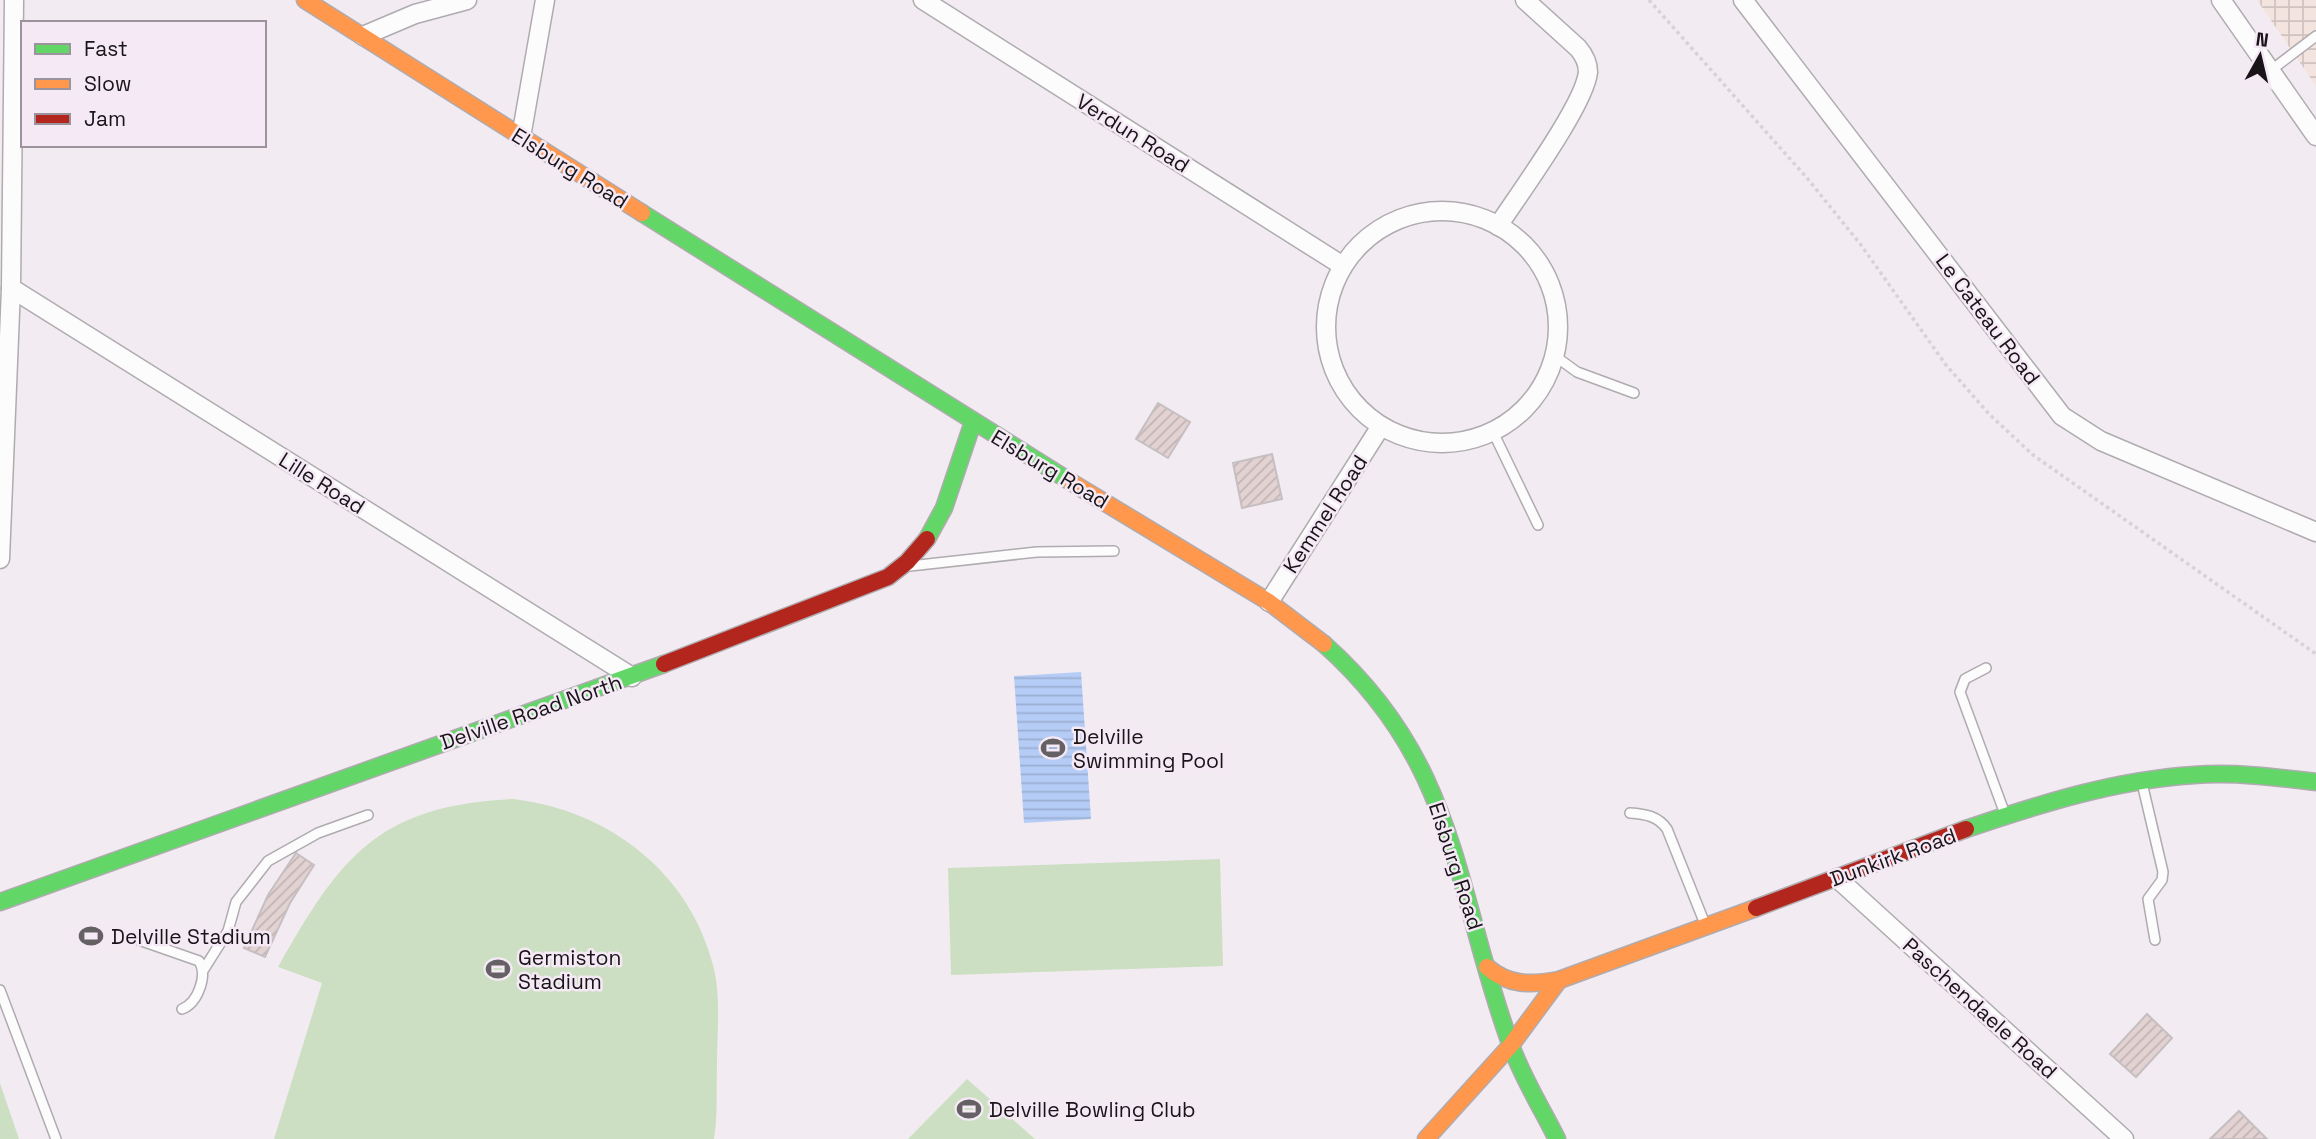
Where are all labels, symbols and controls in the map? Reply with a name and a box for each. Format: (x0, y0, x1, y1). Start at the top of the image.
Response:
legend (21, 21, 266, 147)
north arrow (2225, 21, 2295, 91)
text: N (2254, 26, 2270, 53)
text: Fast (84, 35, 128, 62)
text: Slow (84, 70, 132, 97)
street label: Verdun Road (1071, 88, 1195, 178)
text: Jam (84, 105, 126, 132)
street label: Elsburg Road (507, 121, 633, 215)
street label: Le Cateau Road (1930, 248, 2046, 390)
street label: Elsburg Road (986, 423, 1114, 515)
street label: Lille Road (274, 446, 370, 520)
street label: Kemmel Road (1277, 450, 1373, 578)
street label: Delville Road North (437, 668, 625, 756)
place label: Delville Swimming Pool (1073, 723, 1224, 774)
sports icon: Delville Swimming Pool (1039, 734, 1067, 762)
street label: Elsburg Road (1423, 799, 1489, 933)
street label: Dunkirk Road (1826, 822, 1960, 892)
sports icon: Delville Stadium (77, 922, 105, 950)
place label: Delville Stadium (111, 923, 271, 950)
street label: Paschendaele Road (1897, 932, 2063, 1084)
place label: Germiston Stadium (518, 944, 621, 995)
sports icon: Germiston Stadium (484, 955, 512, 983)
sports icon: Delville Bowling Club (955, 1095, 983, 1123)
place label: Delville Bowling Club (989, 1096, 1196, 1123)

